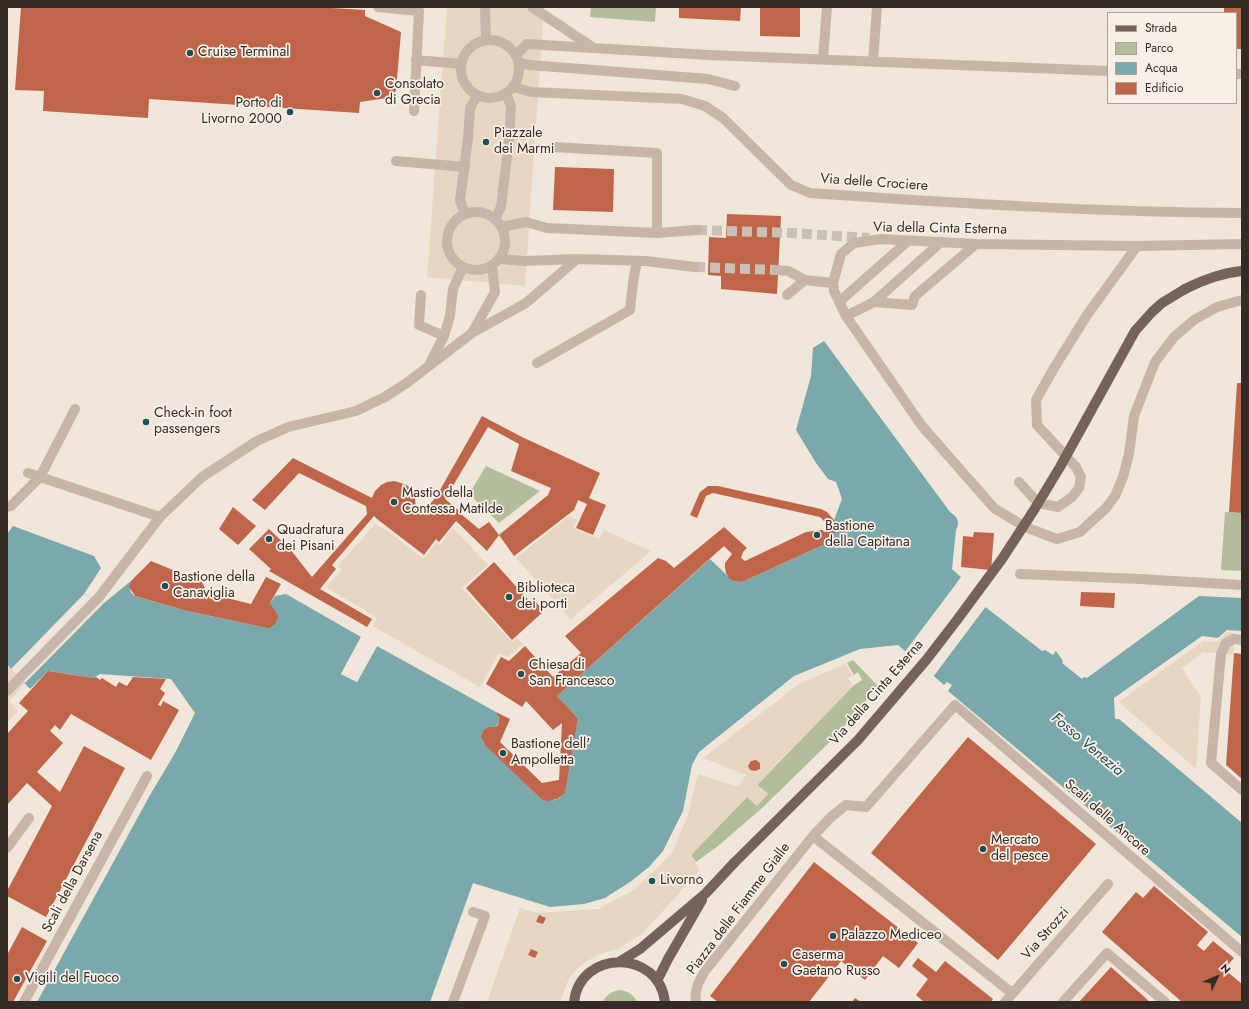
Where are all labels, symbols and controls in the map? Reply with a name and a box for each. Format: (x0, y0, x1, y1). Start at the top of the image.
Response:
legend (1107, 12, 1237, 104)
text: Strada (1145, 19, 1177, 37)
text: Parco (1145, 39, 1173, 57)
place label: Cruise Terminal (198, 45, 289, 61)
marker: Cruise Terminal (185, 48, 195, 58)
text: Acqua (1145, 59, 1178, 77)
place label: Consolato di Grecia (385, 77, 444, 110)
text: Edificio (1145, 79, 1184, 97)
marker: Consolato di Grecia (372, 88, 382, 98)
place label: Porto di Livorno 2000 (201, 96, 282, 128)
marker: Porto di Livorno 2000 (285, 107, 295, 117)
place label: Piazzale dei Marmi (494, 126, 554, 158)
marker: Piazzale dei Marmi (481, 137, 491, 147)
street label: Via delle Crociere (820, 171, 928, 195)
street label: Via della Cinta Esterna (873, 219, 1007, 239)
place label: Check-in foot passengers (154, 406, 232, 438)
marker: Check-in foot passengers (141, 417, 151, 427)
place label: Mastio della Contessa Matilde (402, 486, 503, 518)
marker: Mastio della Contessa Matilde (389, 497, 399, 507)
place label: Bastione della Capitana (825, 519, 910, 552)
place label: Quadratura dei Pisani (277, 523, 344, 556)
marker: Bastione della Capitana (812, 530, 822, 540)
marker: Quadratura dei Pisani (264, 534, 274, 544)
place label: Bastione della Canaviglia (173, 570, 255, 602)
marker: Bastione della Canaviglia (160, 581, 170, 591)
place label: Biblioteca dei porti (517, 581, 575, 614)
marker: Biblioteca dei porti (504, 592, 514, 602)
street label: Via della Cinta Esterna (827, 637, 927, 749)
place label: Chiesa di San Francesco (529, 658, 614, 690)
marker: Chiesa di San Francesco (516, 669, 526, 679)
water label: Fosso Venezia (1047, 710, 1127, 780)
place label: Bastione dell' Ampolletta (511, 737, 590, 770)
marker: Bastione dell' Ampolletta (498, 748, 508, 758)
street label: Scali delle Ancore (1061, 776, 1153, 860)
street label: Scali della Darsena (39, 828, 107, 936)
place label: Mercato del pesce (991, 833, 1048, 866)
street label: Piazza delle Fiamme Gialle (684, 840, 794, 978)
marker: Mercato del pesce (978, 844, 988, 854)
place label: Livorno (660, 873, 703, 889)
marker: Livorno (647, 876, 657, 886)
street label: Via Strozzi (1019, 904, 1073, 964)
place label: Palazzo Mediceo (841, 928, 942, 944)
marker: Palazzo Mediceo (828, 931, 838, 941)
place label: Caserma Gaetano Russo (792, 948, 880, 980)
north arrow (1197, 957, 1237, 997)
marker: Caserma Gaetano Russo (779, 959, 789, 969)
text: N (1217, 960, 1234, 977)
place label: Vigili del Fuoco (25, 971, 119, 987)
marker: Vigili del Fuoco (12, 974, 22, 984)

